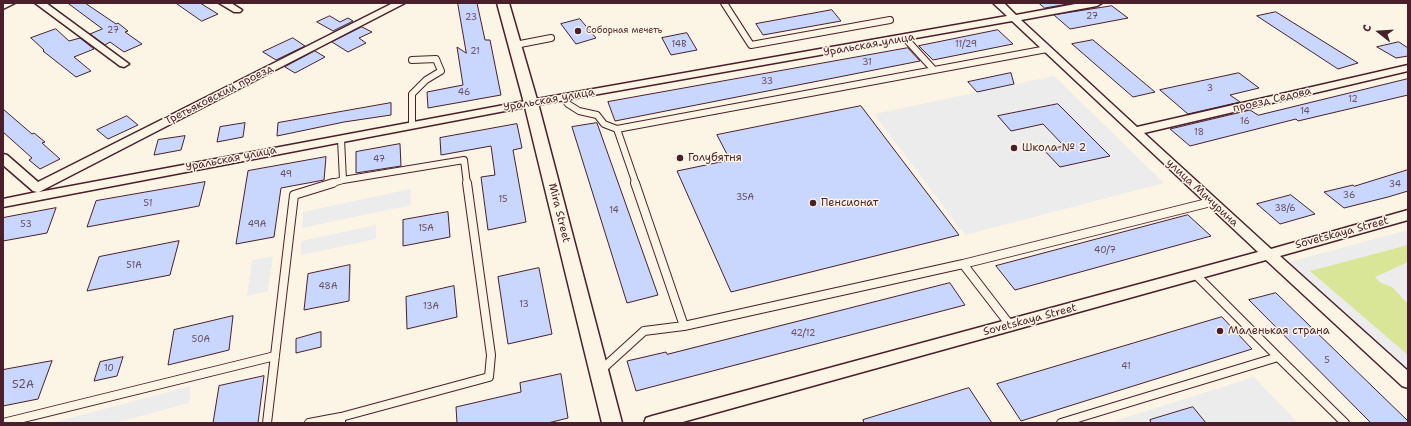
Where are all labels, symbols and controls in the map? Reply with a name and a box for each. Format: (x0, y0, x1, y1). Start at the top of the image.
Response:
house number: 27 (1086, 12, 1098, 22)
north arrow (1359, 12, 1399, 52)
house number: 23 (465, 13, 477, 23)
text: С (1359, 23, 1375, 34)
house number: 27 (107, 26, 119, 36)
marker: Соборная мечеть (573, 26, 583, 36)
place label: Соборная мечеть (586, 26, 662, 36)
street label: Уральская улица (822, 30, 916, 60)
house number: 14В (672, 40, 686, 50)
house number: 11/29 (955, 40, 977, 50)
house number: 21 (470, 47, 480, 57)
house number: 31 (862, 58, 872, 68)
street label: Третьяковский проезд (163, 62, 275, 128)
house number: 33 (761, 77, 773, 87)
house number: 3 (1207, 84, 1213, 94)
street label: Уральская улица (502, 85, 596, 115)
street label: проезд Седова (1232, 85, 1312, 115)
house number: 46 (458, 88, 470, 98)
house number: 12 (1348, 95, 1358, 105)
house number: 14 (1300, 107, 1310, 117)
house number: 16 (1240, 117, 1250, 127)
house number: 18 (1194, 128, 1204, 138)
place label: Школа № 2 (1022, 141, 1086, 155)
marker: Школа № 2 (1009, 143, 1019, 153)
street label: Уральская улица (184, 144, 278, 174)
place label: Голубятня (688, 151, 742, 165)
marker: Голубятня (675, 153, 685, 163)
house number: 47 (373, 155, 385, 165)
street label: улица Мичурина (1163, 156, 1241, 230)
house number: 49 (280, 170, 292, 180)
house number: 34 (1389, 180, 1401, 190)
street label: Mira Street (545, 182, 573, 244)
house number: 36 (1343, 191, 1355, 201)
house number: 35А (736, 193, 754, 203)
house number: 15 (498, 195, 508, 205)
place label: Пенсионат (821, 196, 878, 210)
marker: Пенсионат (808, 198, 818, 208)
house number: 51 (144, 199, 152, 209)
house number: 38/6 (1274, 204, 1296, 214)
house number: 14 (609, 206, 619, 216)
street label: Sovetskaya Street (1294, 214, 1390, 252)
house number: 53 (20, 220, 32, 230)
house number: 49А (248, 220, 266, 230)
house number: 15А (418, 224, 434, 234)
house number: 40/7 (1094, 246, 1116, 256)
house number: 51А (126, 261, 142, 271)
house number: 48А (319, 282, 337, 292)
house number: 13 (519, 300, 529, 310)
street label: Sovetskaya Street (982, 301, 1078, 339)
house number: 13А (423, 302, 439, 312)
place label: Маленькая страна (1228, 324, 1330, 338)
marker: Маленькая страна (1215, 326, 1225, 336)
house number: 42/12 (791, 329, 815, 339)
house number: 50А (192, 335, 210, 345)
house number: 5 (1324, 356, 1330, 366)
house number: 41 (1121, 362, 1131, 372)
house number: 10 (104, 364, 114, 374)
house number: 52А (12, 378, 34, 392)

